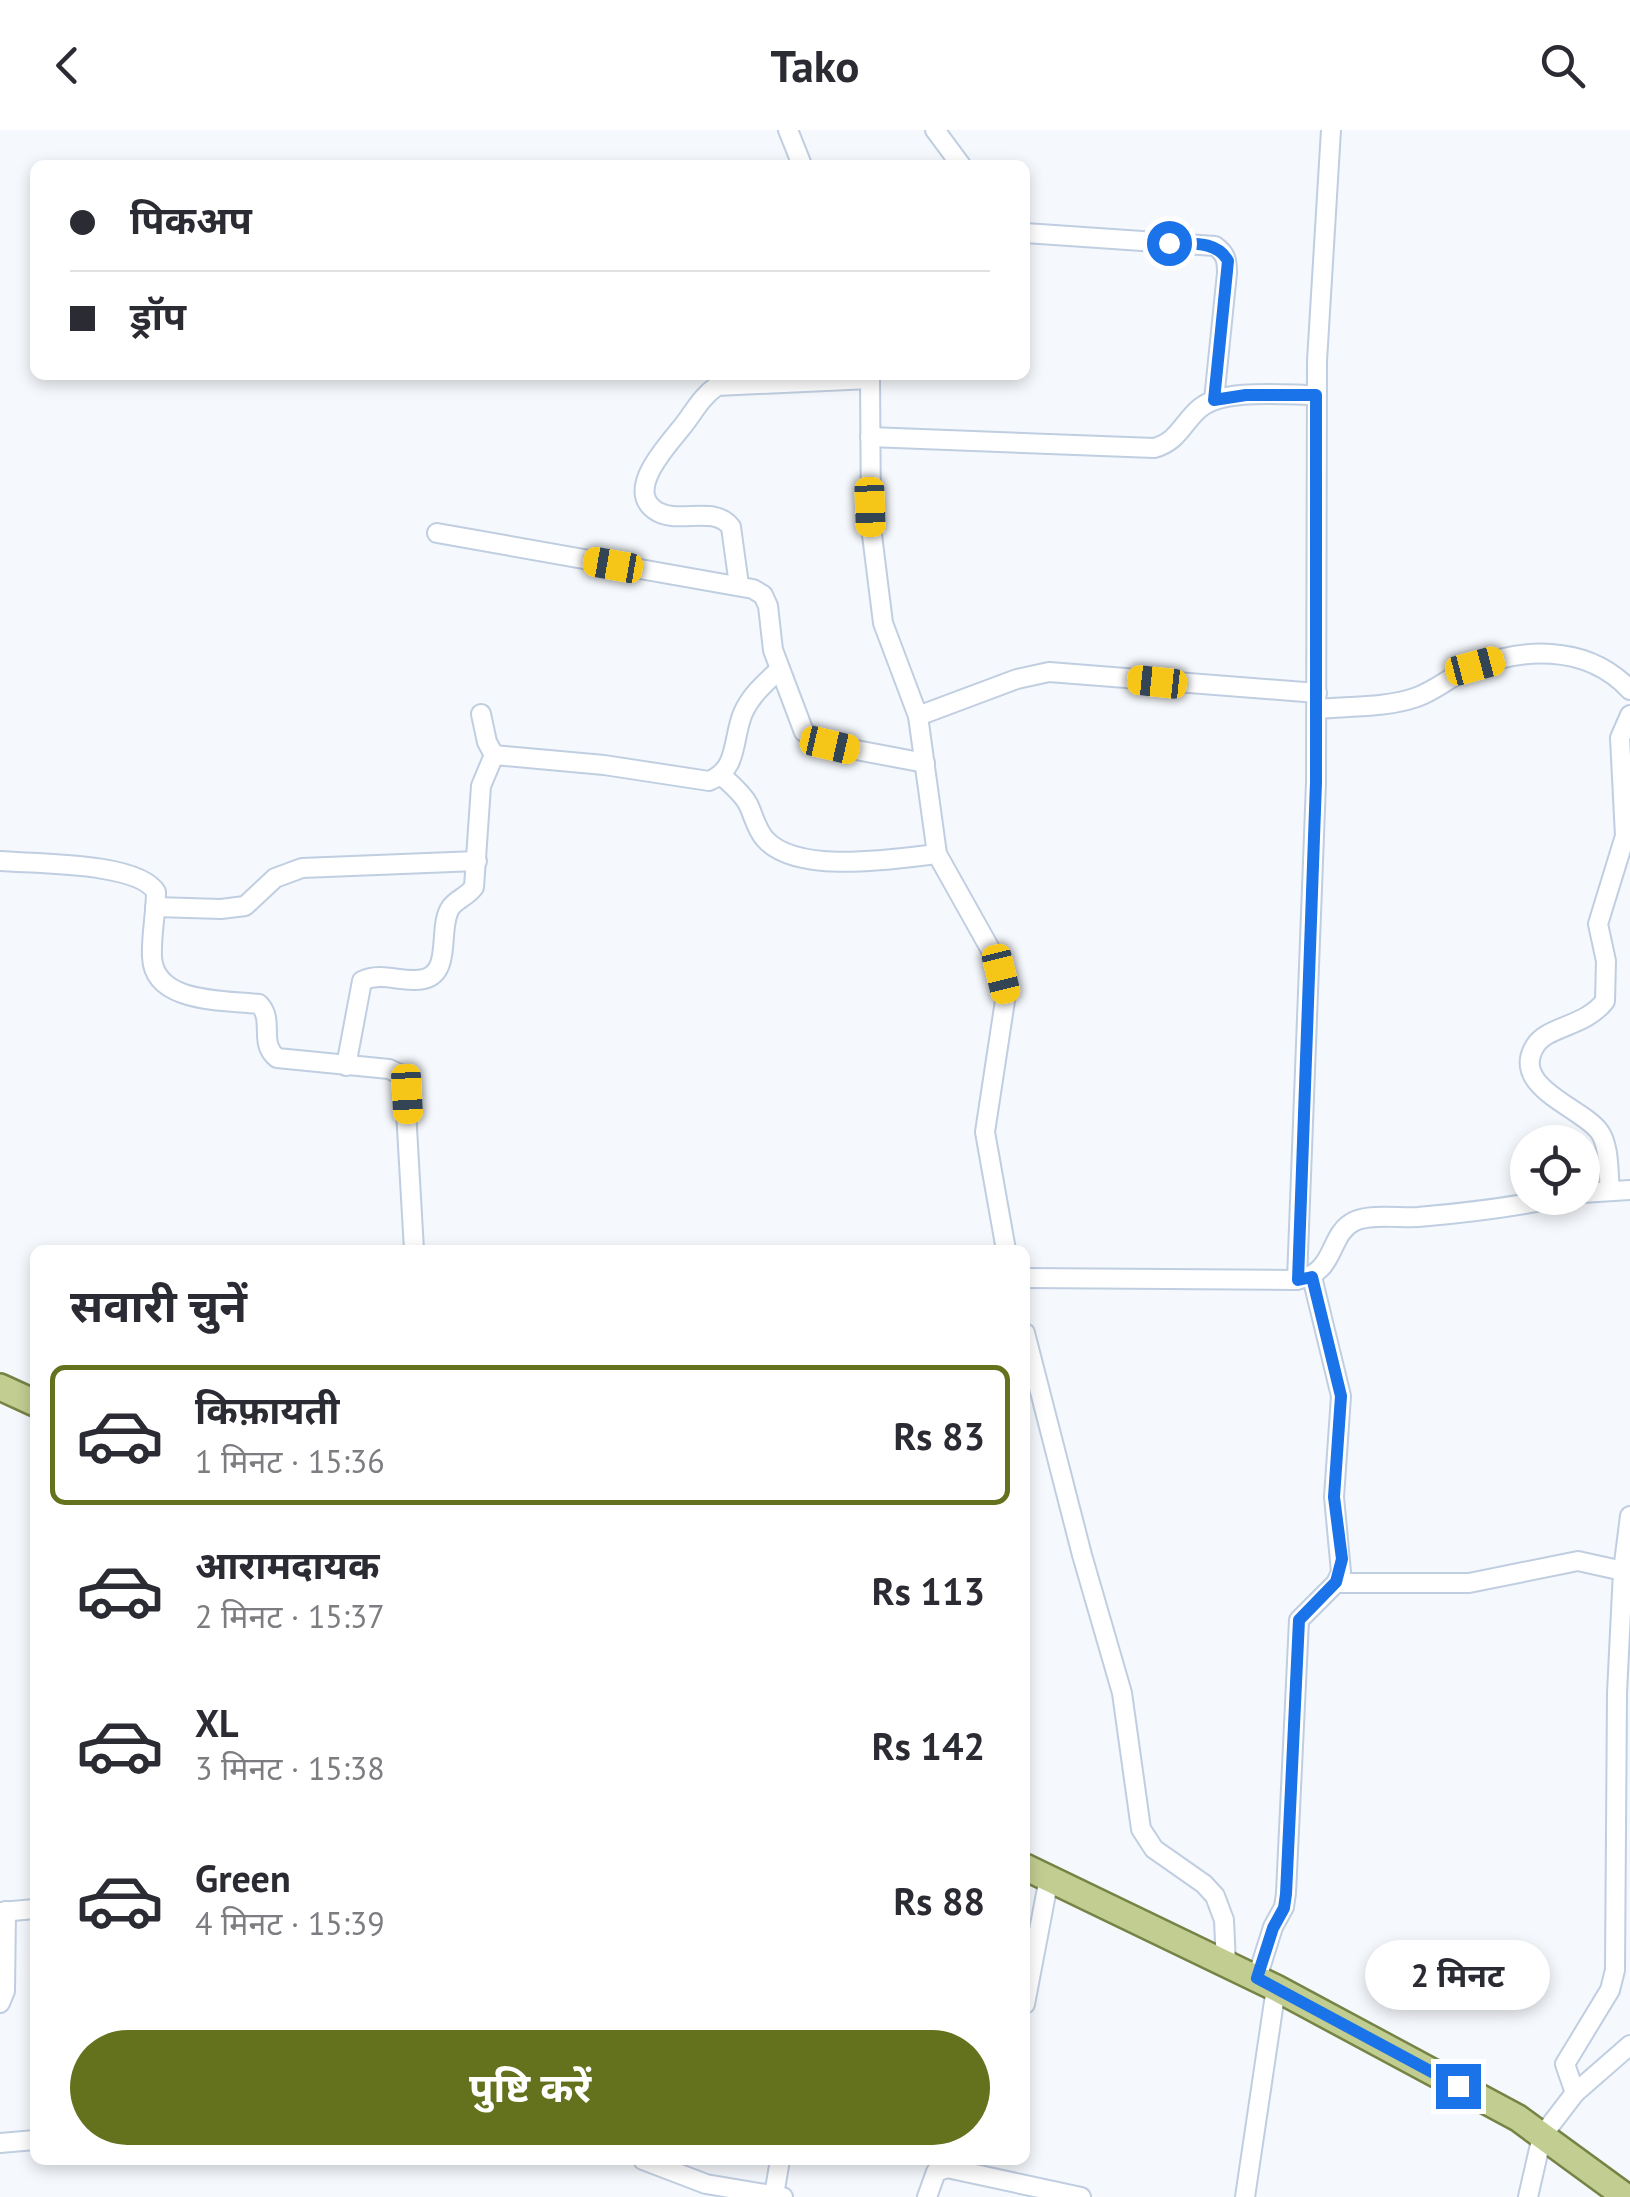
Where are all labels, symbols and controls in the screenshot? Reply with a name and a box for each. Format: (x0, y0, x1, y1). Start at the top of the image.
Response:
text: Tako (771, 36, 859, 94)
icon: back (40, 38, 95, 93)
icon: search (1535, 38, 1590, 93)
text: पिकअप (130, 195, 252, 244)
route start (1147, 221, 1192, 266)
text: ड्रॉप (130, 291, 186, 340)
car (854, 476, 886, 538)
car (581, 545, 645, 585)
car (1442, 644, 1508, 688)
car (1126, 664, 1188, 700)
car (797, 724, 863, 766)
car (979, 941, 1023, 1007)
car (390, 1063, 424, 1125)
map controls (1510, 1125, 1600, 1215)
button: locate (1510, 1125, 1600, 1215)
text: सवारी चुनें (70, 1276, 247, 1334)
text: किफ़ायती (195, 1385, 339, 1434)
icon: car (75, 1390, 165, 1480)
text: Rs 83 (893, 1411, 985, 1460)
text: 1 मिनट · 15:36 (195, 1440, 385, 1482)
text: आरामदायक (195, 1540, 379, 1589)
icon: car (75, 1545, 165, 1635)
text: Rs 113 (872, 1566, 985, 1615)
text: 2 मिनट · 15:37 (195, 1595, 385, 1637)
text: XL (195, 1698, 239, 1747)
icon: car (75, 1700, 165, 1790)
text: Rs 142 (872, 1721, 985, 1770)
text: 3 मिनट · 15:38 (195, 1747, 385, 1789)
text: Green (195, 1853, 291, 1902)
icon: car (75, 1855, 165, 1945)
text: Rs 88 (893, 1876, 985, 1925)
text: 4 मिनट · 15:39 (195, 1902, 385, 1944)
callout: 2 मिनट (1366, 1941, 1550, 2011)
text: 2 मिनट (1411, 1954, 1504, 1996)
button: पुष्टि करें (70, 2030, 990, 2145)
route end (1436, 2064, 1481, 2109)

